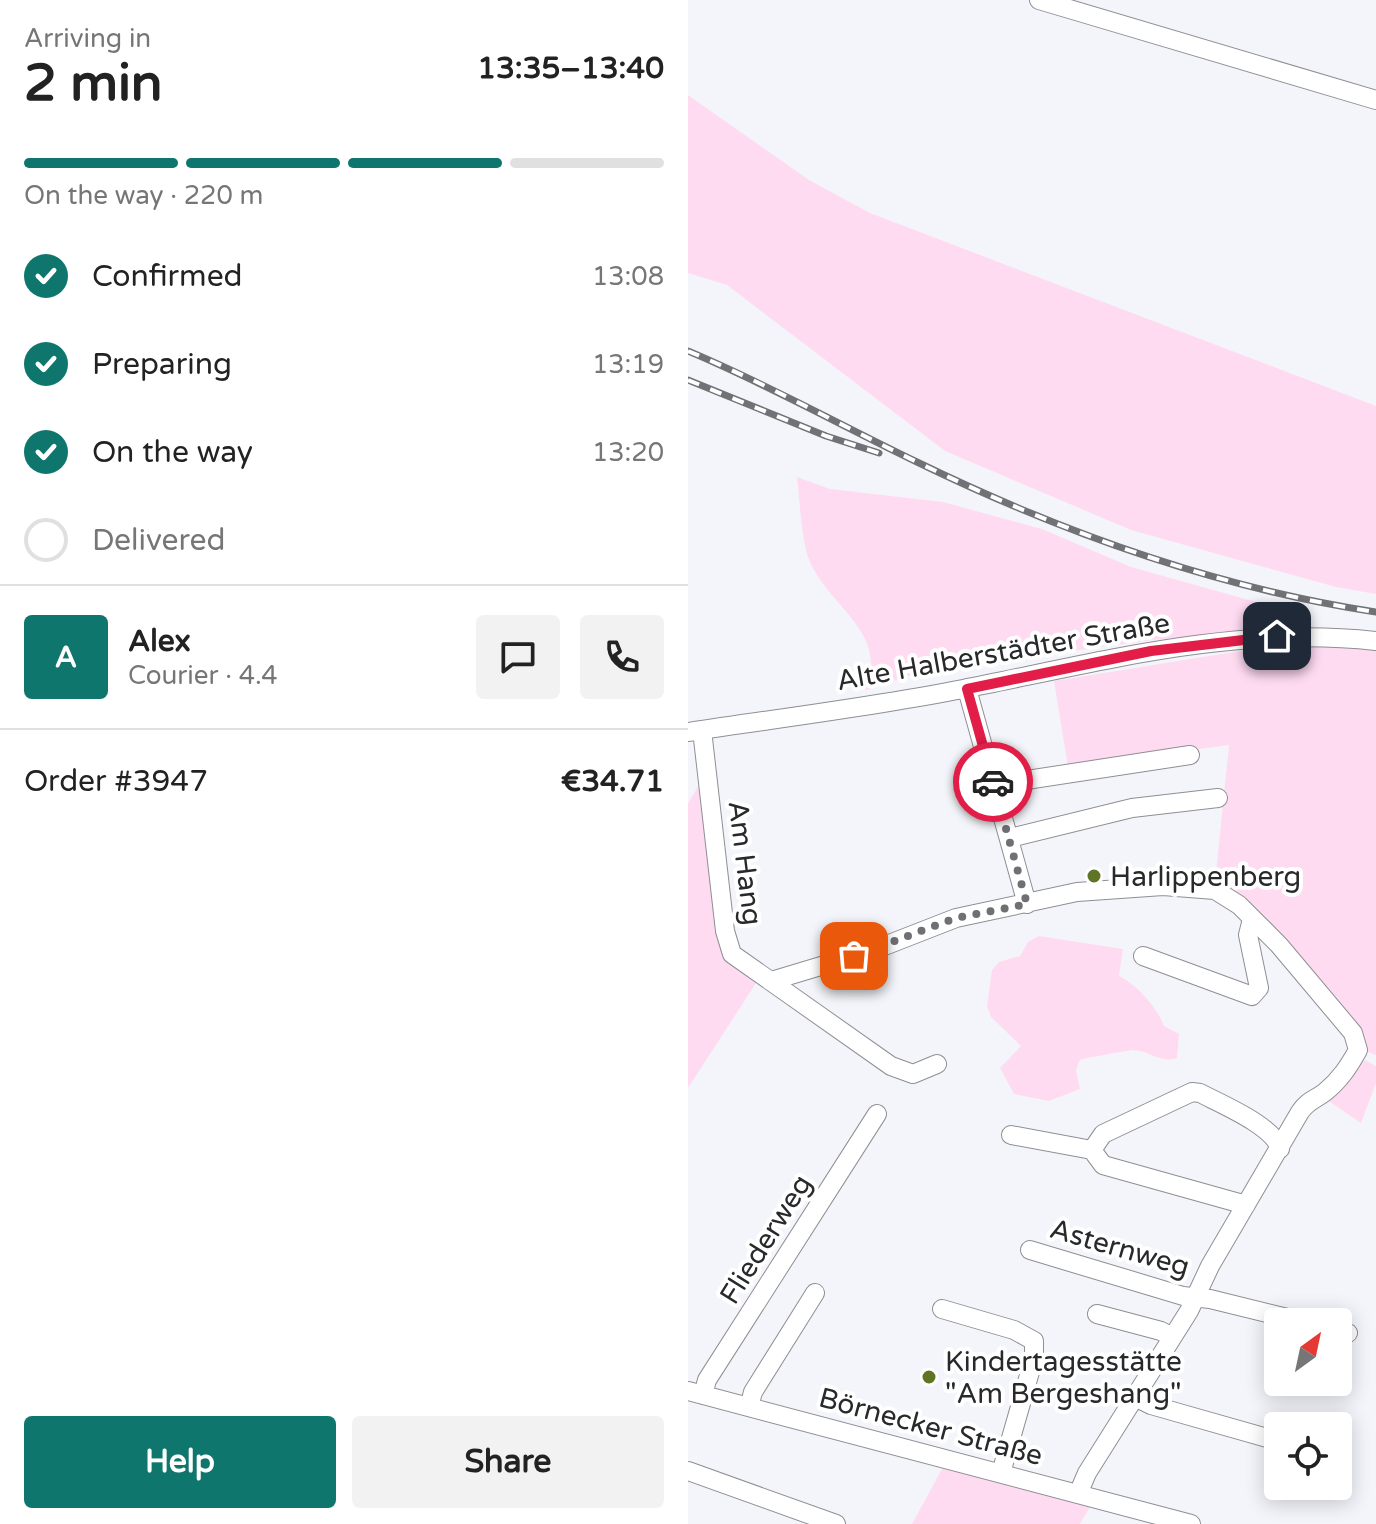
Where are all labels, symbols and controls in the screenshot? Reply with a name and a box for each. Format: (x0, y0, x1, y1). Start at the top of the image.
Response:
text: Arriving in (24, 23, 151, 54)
text: 13:35–13:40 (477, 50, 664, 87)
text: 2 min (24, 52, 163, 115)
text: On the way · 220 m (24, 180, 263, 211)
icon: check (24, 254, 68, 298)
text: Confirmed (92, 258, 243, 295)
text: 13:08 (592, 261, 664, 292)
icon: check (24, 342, 68, 386)
text: Preparing (92, 346, 232, 383)
text: 13:19 (592, 349, 664, 380)
icon: check (24, 430, 68, 474)
text: On the way (92, 434, 253, 471)
text: 13:20 (592, 437, 664, 468)
text: Delivered (92, 522, 226, 559)
pin (1243, 602, 1311, 670)
street label: Alte Halberstädter Straße (834, 606, 1172, 698)
icon: home (1255, 614, 1299, 658)
button: chat (476, 615, 560, 699)
button: phone (580, 615, 664, 699)
text: Alex (128, 623, 191, 660)
text: A (55, 639, 77, 676)
text: Courier · 4.4 (128, 660, 278, 691)
courier (953, 742, 1033, 822)
icon: car (971, 760, 1015, 804)
text: Order #3947 (24, 763, 208, 800)
text: €34.71 (561, 763, 664, 800)
street label: Am Hang (720, 799, 770, 927)
place label: Harlippenberg (1110, 860, 1301, 894)
marker: Harlippenberg (1085, 867, 1103, 885)
pin (820, 922, 888, 990)
icon: bag (832, 934, 876, 978)
street label: Fliederweg (713, 1168, 819, 1311)
street label: Asternweg (1046, 1212, 1193, 1284)
north arrow (1264, 1308, 1352, 1396)
map controls (1264, 1308, 1352, 1500)
place label: Kindertagesstätte "Am Bergeshang" (945, 1345, 1182, 1411)
marker: Kindertagesstätte "Am Bergeshang" (920, 1368, 938, 1386)
street label: Börnecker Straße (815, 1381, 1046, 1473)
button: locate (1264, 1412, 1352, 1500)
button: Help (24, 1416, 336, 1508)
button: Share (352, 1416, 664, 1508)

